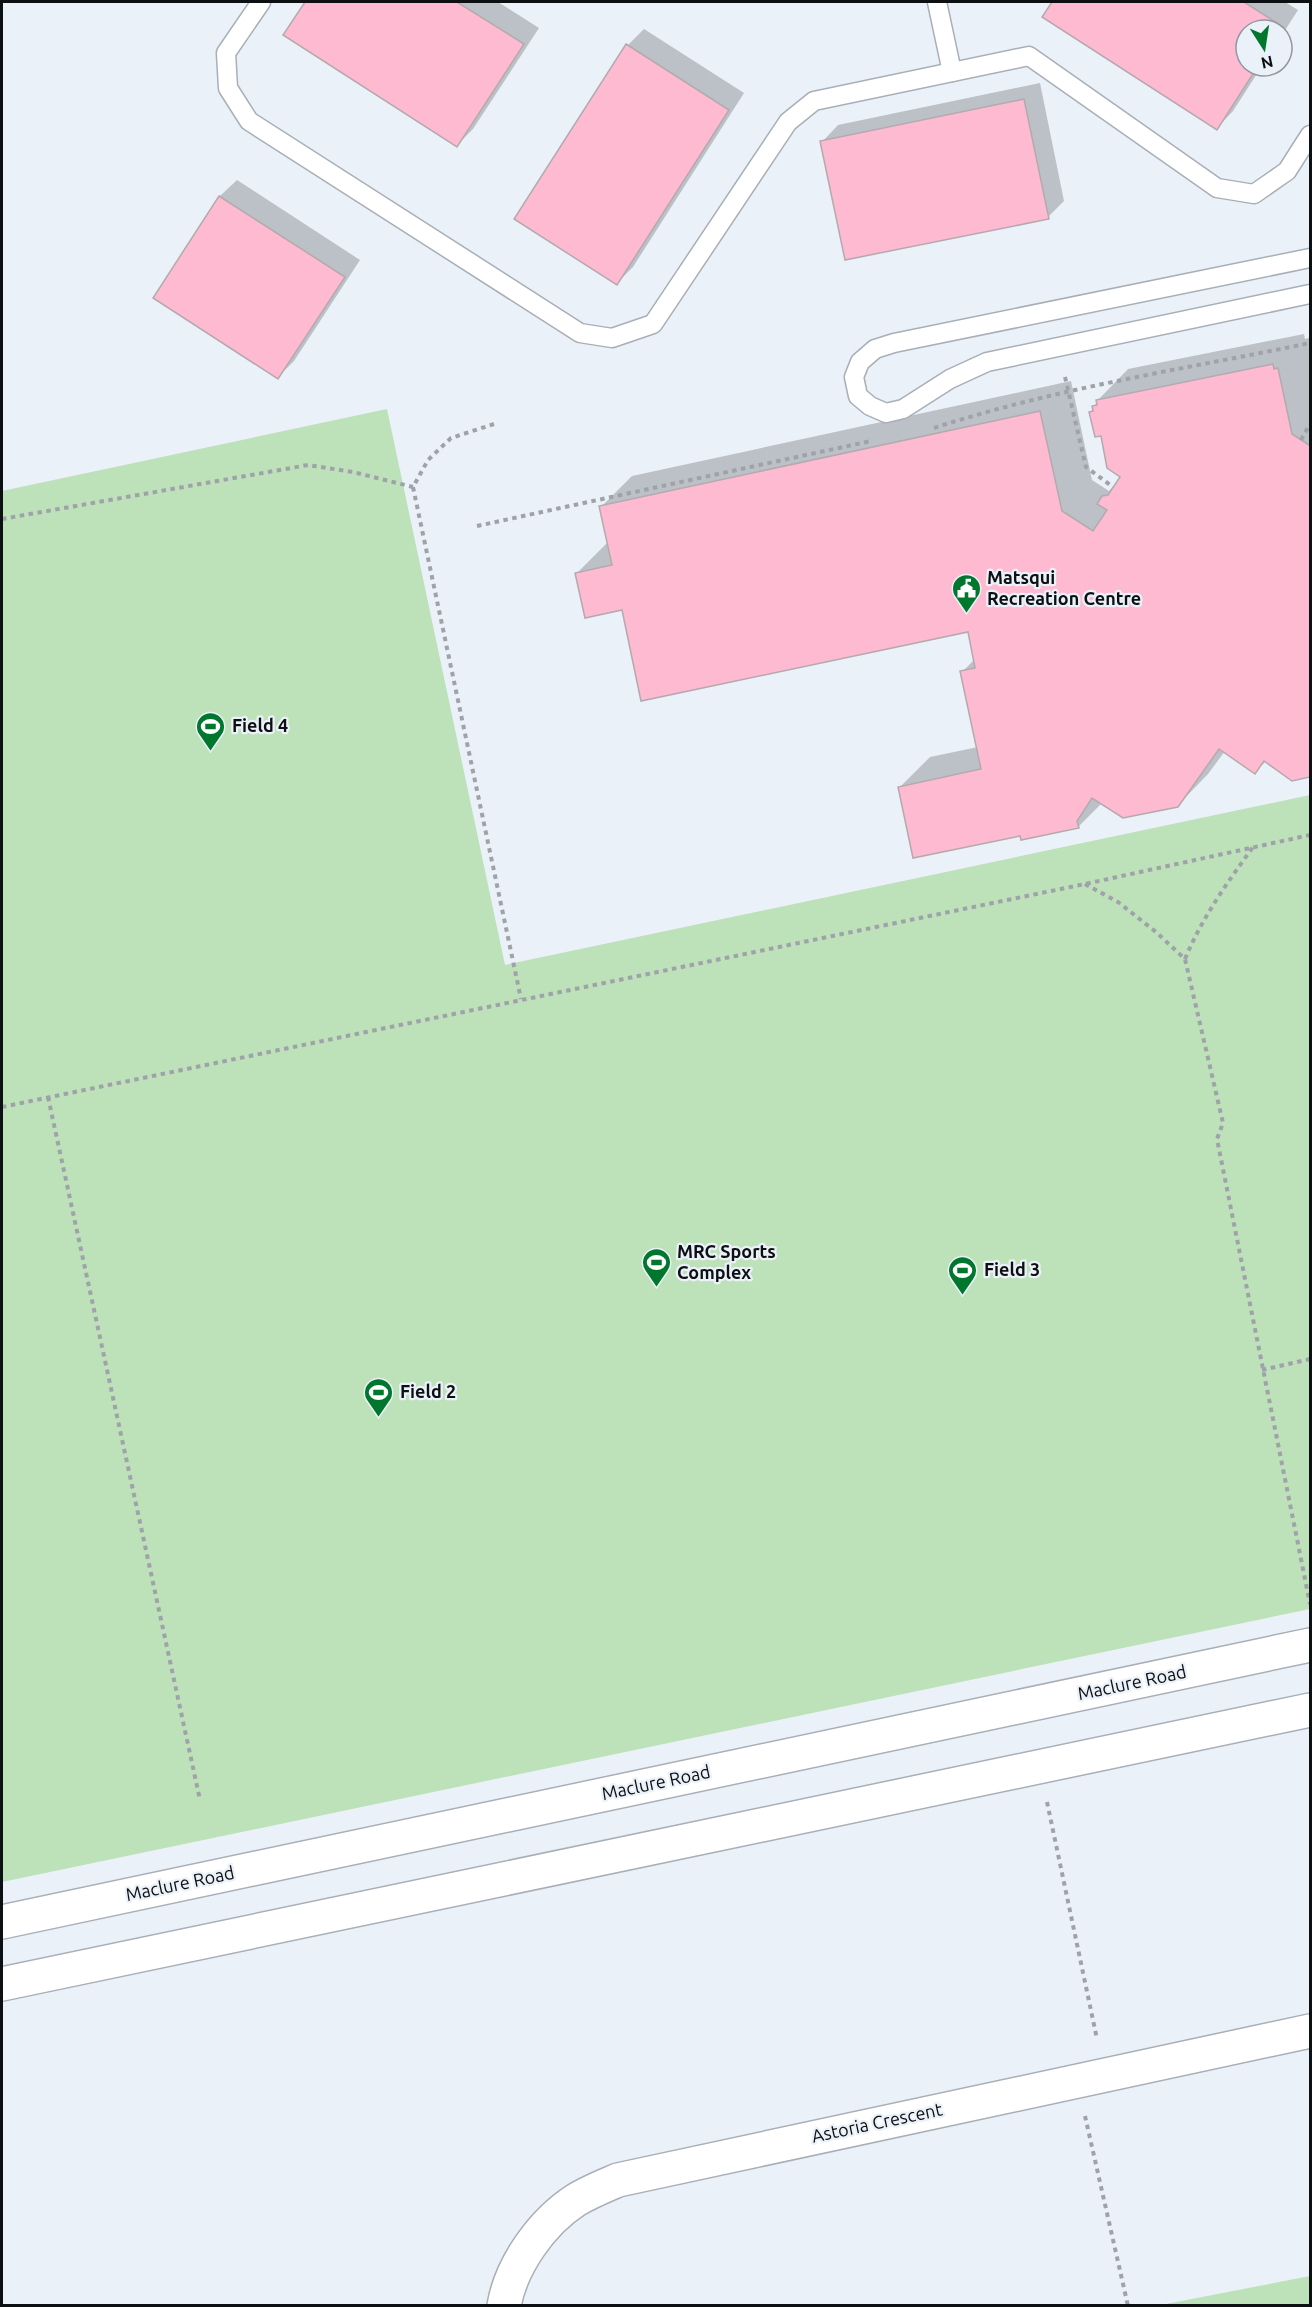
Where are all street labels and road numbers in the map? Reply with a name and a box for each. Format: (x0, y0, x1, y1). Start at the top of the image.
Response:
street label: Maclure Road (1076, 1661, 1188, 1703)
street label: Maclure Road (600, 1761, 712, 1803)
street label: Maclure Road (124, 1862, 236, 1904)
street label: Astoria Crescent (810, 2098, 944, 2146)

